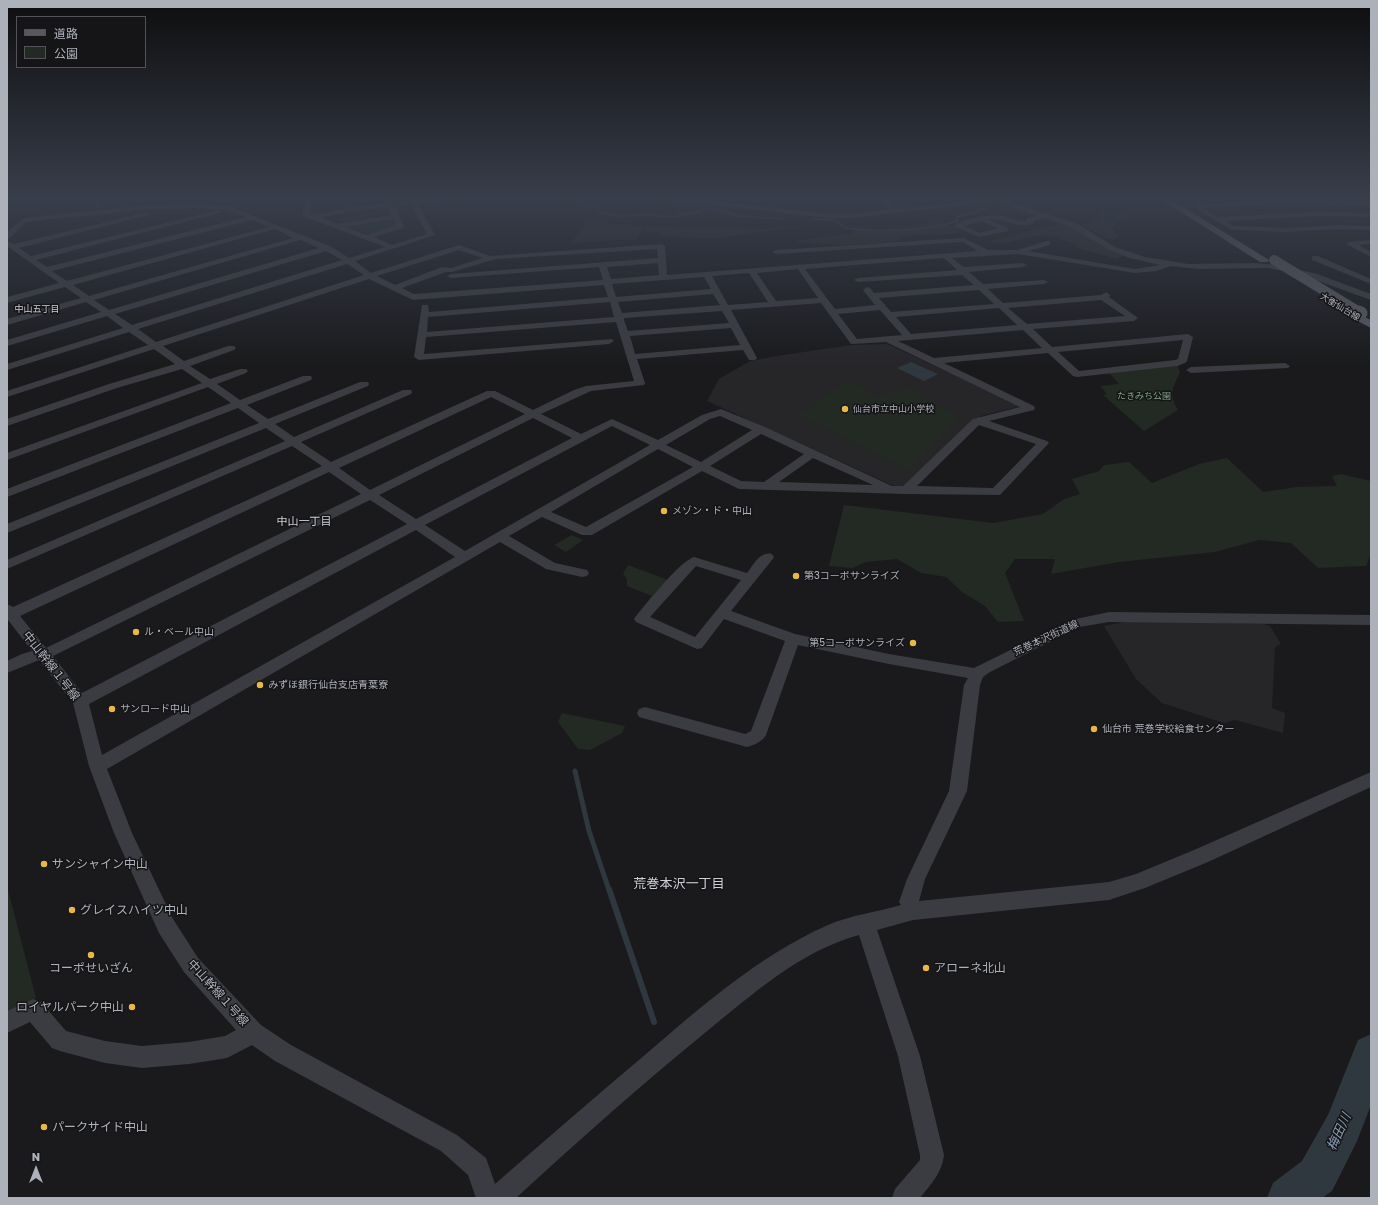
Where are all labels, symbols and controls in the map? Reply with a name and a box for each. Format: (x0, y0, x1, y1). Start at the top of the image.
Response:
legend (16, 16, 146, 68)
text: 道路 (54, 26, 78, 41)
text: 公園 (54, 46, 78, 61)
street label: 大衡仙台線 (1318, 291, 1362, 323)
district label: 中山五丁目 (15, 304, 59, 314)
park label: たきみち公園 (1117, 391, 1171, 401)
marker: 仙台市立中山小学校 (840, 404, 850, 414)
place label: 仙台市立中山小学校 (853, 404, 934, 414)
place label: メゾン・ド・中山 (672, 505, 752, 517)
marker: メゾン・ド・中山 (659, 506, 669, 516)
district label: 中山一丁目 (277, 515, 331, 529)
place label: 第3コーポサンライズ (804, 570, 900, 582)
marker: 第3コーポサンライズ (791, 571, 801, 581)
street label: 荒巻本沢街道線 (1012, 618, 1080, 658)
place label: ル・ベール中山 (144, 626, 214, 638)
marker: ル・ベール中山 (131, 627, 141, 637)
street label: 中山幹線１号線 (19, 628, 83, 704)
place label: 第5コーポサンライズ (809, 637, 905, 649)
marker: 第5コーポサンライズ (908, 638, 918, 648)
place label: みずほ銀行仙台支店青葉寮 (268, 679, 388, 691)
marker: みずほ銀行仙台支店青葉寮 (255, 680, 265, 690)
place label: サンロード中山 (120, 703, 190, 715)
marker: サンロード中山 (107, 704, 117, 714)
place label: 仙台市 荒巻学校給食センター (1102, 723, 1234, 735)
marker: 仙台市 荒巻学校給食センター (1089, 724, 1099, 734)
place label: サンシャイン中山 (52, 857, 148, 871)
marker: サンシャイン中山 (39, 859, 49, 869)
district label: 荒巻本沢一丁目 (634, 876, 724, 892)
place label: グレイスハイツ中山 (80, 903, 188, 917)
marker: グレイスハイツ中山 (67, 905, 77, 915)
marker: コーポせいざん (86, 950, 96, 960)
street label: 中山幹線１号線 (185, 957, 251, 1029)
place label: コーポせいざん (49, 961, 133, 975)
place label: アローネ北山 (934, 961, 1006, 975)
marker: アローネ北山 (921, 963, 931, 973)
place label: ロイヤルパーク中山 (16, 1000, 124, 1014)
marker: ロイヤルパーク中山 (127, 1002, 137, 1012)
water label: 梅田川 (1324, 1111, 1354, 1153)
place label: パークサイド中山 (52, 1120, 148, 1134)
marker: パークサイド中山 (39, 1122, 49, 1132)
north arrow (16, 1149, 56, 1189)
text: N (32, 1150, 40, 1163)

